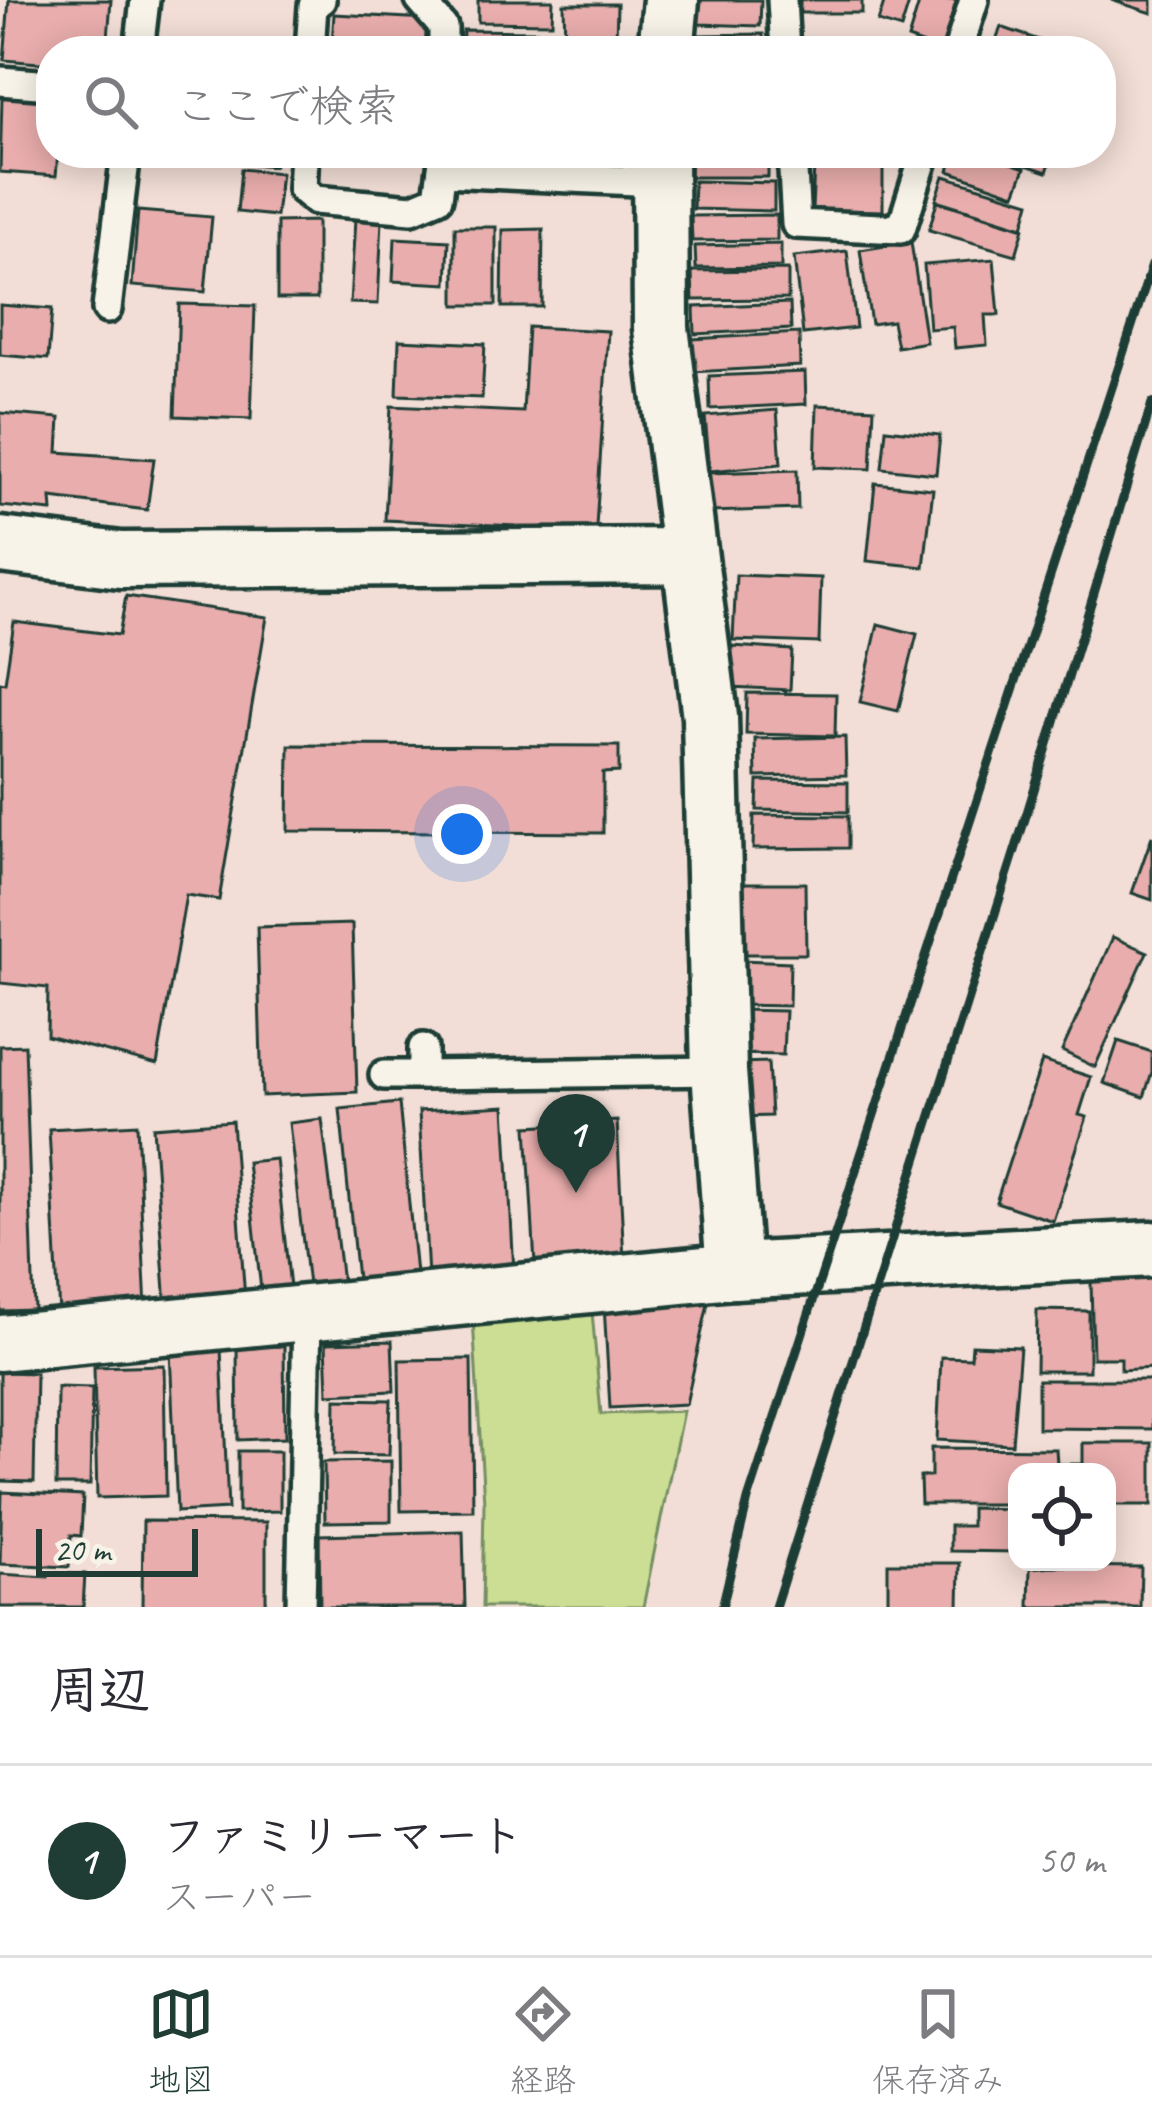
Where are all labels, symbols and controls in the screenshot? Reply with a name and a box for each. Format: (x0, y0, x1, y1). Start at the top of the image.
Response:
search box (36, 36, 1116, 168)
icon: search (78, 69, 144, 135)
text: ここで検索 (174, 78, 399, 135)
your location (432, 804, 492, 864)
pin: 1 (537, 1094, 615, 1193)
map controls (1008, 1463, 1116, 1571)
button: locate (1008, 1463, 1116, 1571)
scale bar (36, 1523, 198, 1576)
text: 20 m (54, 1529, 110, 1571)
text: 周辺 (48, 1658, 150, 1722)
text: ファミリーマート (162, 1808, 524, 1865)
text: 1 (78, 1836, 96, 1885)
text: 50 m (1038, 1836, 1104, 1885)
text: スーパー (162, 1873, 316, 1922)
tab: 地図 (148, 1981, 214, 2101)
tab: 経路 (510, 1981, 576, 2101)
tab: 保存済み (872, 1981, 1004, 2101)

